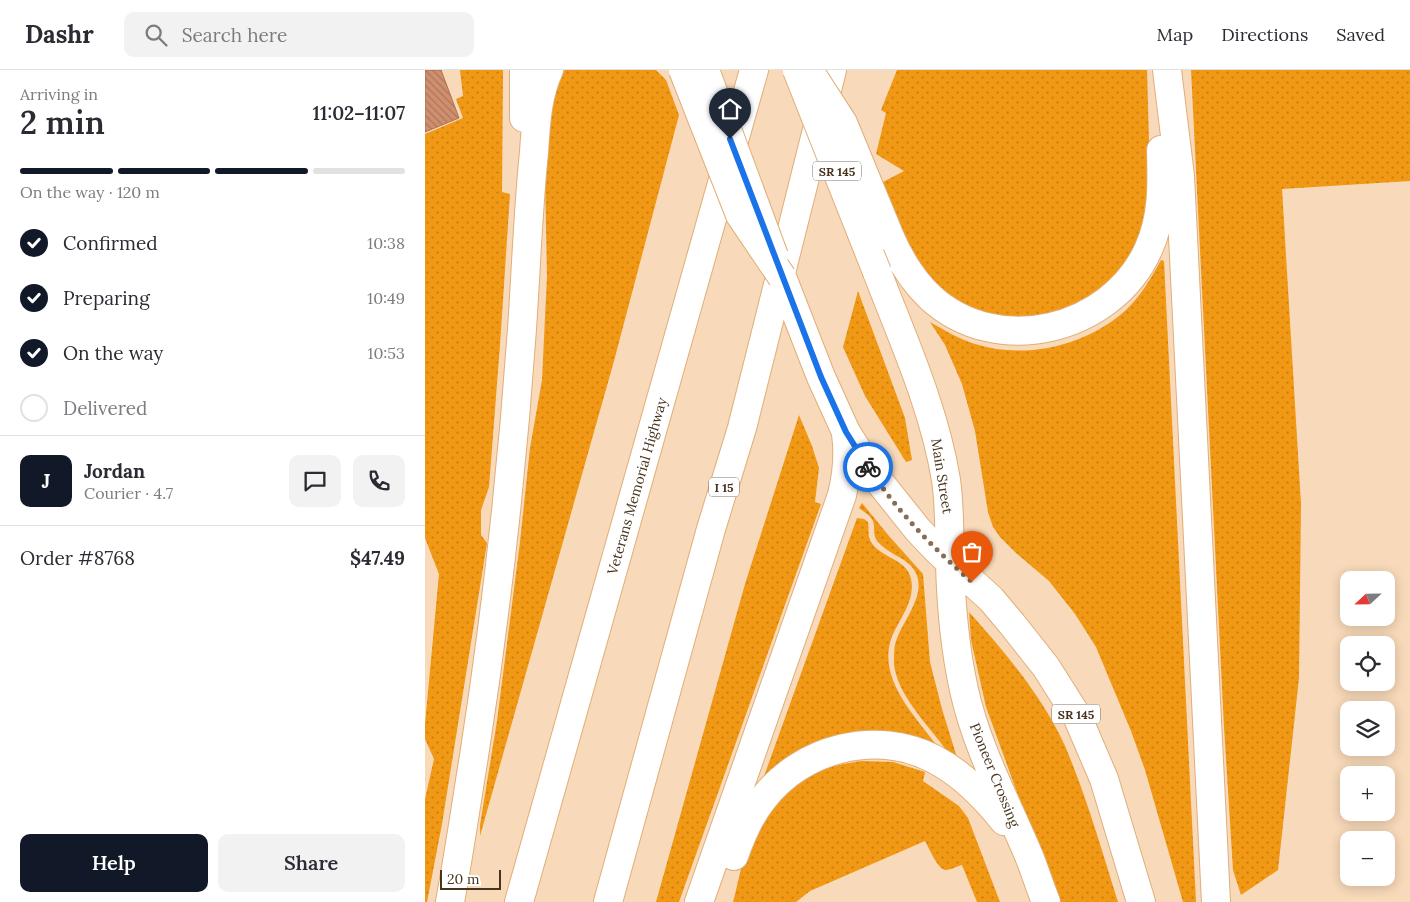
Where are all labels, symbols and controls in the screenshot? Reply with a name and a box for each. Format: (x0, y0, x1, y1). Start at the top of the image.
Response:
search box (124, 12, 474, 57)
text: Dashr (25, 19, 94, 50)
icon: search (142, 21, 170, 49)
text: Search here (182, 23, 287, 47)
text: Map (1157, 23, 1193, 46)
text: Directions (1221, 23, 1308, 46)
text: Saved (1336, 23, 1385, 46)
text: Arriving in (20, 84, 98, 104)
pin (709, 88, 751, 139)
icon: home (716, 95, 744, 123)
text: 11:02–11:07 (313, 101, 405, 125)
text: 2 min (20, 102, 105, 143)
road number: SR 145 (813, 162, 861, 180)
text: On the way · 120 m (20, 182, 160, 202)
icon: check (20, 229, 48, 257)
text: Confirmed (63, 231, 158, 255)
text: 10:38 (367, 233, 405, 253)
icon: check (20, 284, 48, 312)
text: Preparing (63, 286, 150, 310)
text: 10:49 (367, 288, 405, 308)
icon: check (20, 339, 48, 367)
text: On the way (63, 341, 163, 365)
text: 10:53 (368, 343, 405, 363)
street label: Veterans Memorial Highway (603, 395, 671, 578)
text: Delivered (63, 396, 147, 420)
street label: Main Street (927, 437, 957, 515)
courier (843, 442, 893, 492)
icon: bike (854, 453, 882, 481)
button: chat (289, 455, 341, 507)
button: phone (353, 455, 405, 507)
text: Jordan (84, 459, 145, 483)
text: J (42, 469, 50, 493)
road number: I 15 (709, 478, 739, 497)
text: Courier · 4.7 (84, 483, 173, 503)
pin (951, 531, 993, 582)
icon: bag (958, 538, 986, 566)
text: Order #8768 (20, 546, 135, 570)
text: $47.49 (350, 546, 405, 570)
north arrow (1340, 571, 1395, 626)
map controls (1340, 571, 1395, 886)
button: locate (1340, 636, 1395, 691)
button: layers (1340, 701, 1395, 756)
road number: SR 145 (1052, 704, 1100, 724)
street label: Pioneer Crossing (966, 720, 1024, 830)
button: + (1340, 766, 1395, 821)
button: − (1340, 831, 1395, 886)
button: Help (20, 834, 208, 892)
button: Share (218, 834, 405, 892)
scale bar (440, 867, 501, 890)
text: 20 m (447, 870, 479, 888)

